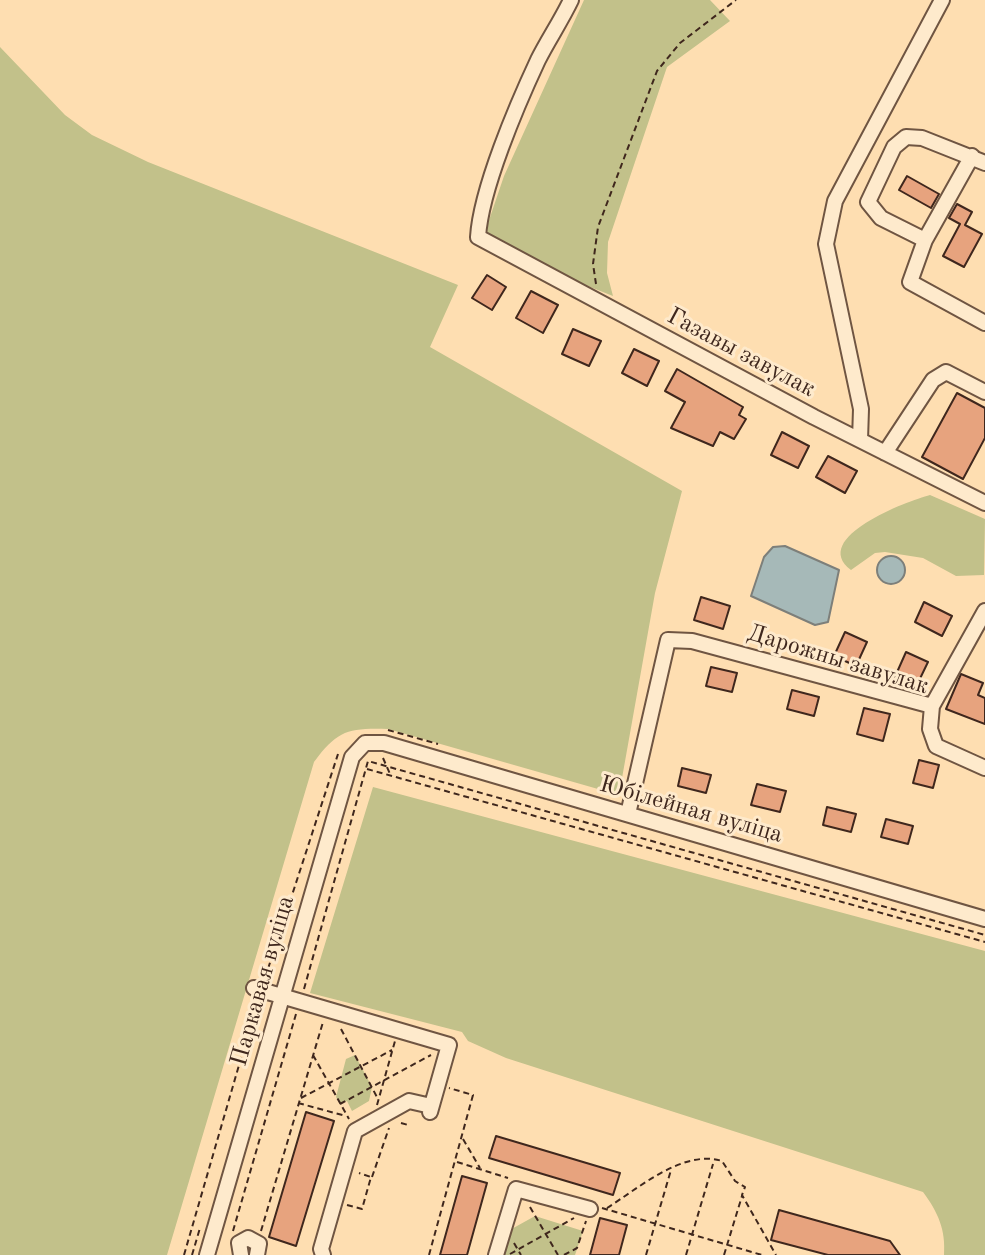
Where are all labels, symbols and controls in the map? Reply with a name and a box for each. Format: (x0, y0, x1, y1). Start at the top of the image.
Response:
street label: Газавы завулак (662, 302, 820, 404)
street label: Дарожны завулак (744, 619, 932, 701)
street label: Юбілейная вуліца (596, 770, 786, 850)
street label: Паркавая вуліца (225, 892, 301, 1070)

